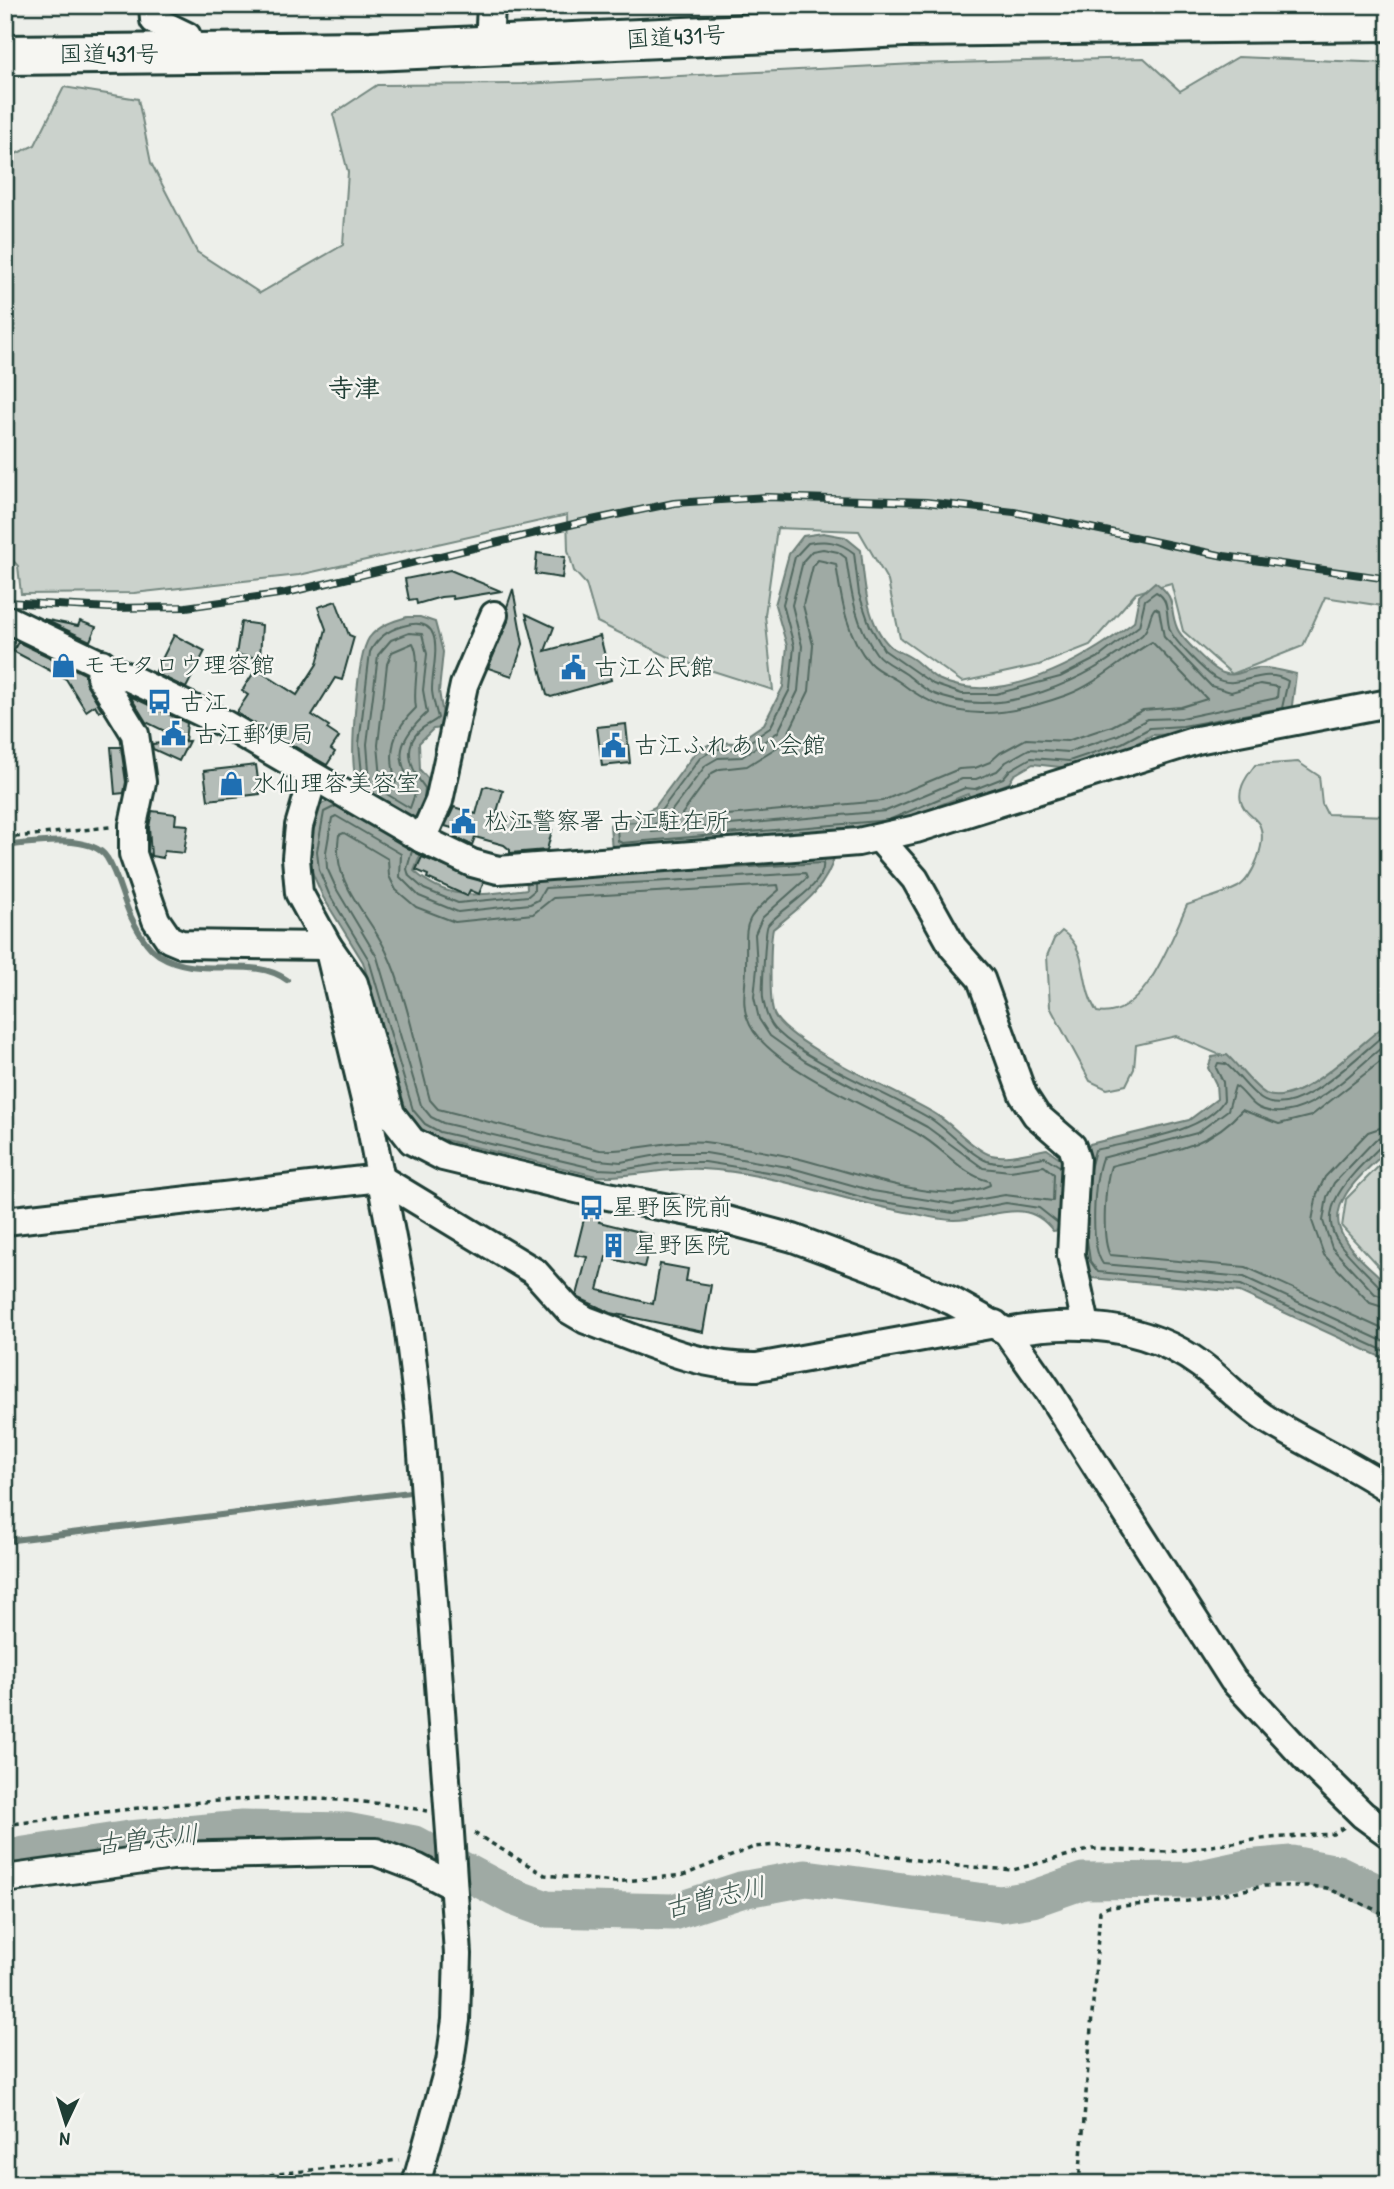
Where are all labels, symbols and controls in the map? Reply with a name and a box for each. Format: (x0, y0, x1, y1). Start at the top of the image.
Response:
street label: 国道431号 (625, 17, 727, 55)
street label: 国道431号 (59, 37, 159, 69)
district label: 寺津 (328, 370, 380, 405)
place label: モモタロウ理容館 (83, 648, 275, 680)
place label: 古江公民館 (594, 650, 714, 682)
shop icon: モモタロウ理容館 (49, 651, 77, 679)
public building icon: 古江公民館 (560, 653, 588, 681)
place label: 古江 (180, 685, 228, 717)
bus stop icon: 古江 (146, 688, 174, 716)
place label: 古江郵便局 (194, 717, 314, 749)
public building icon: 古江郵便局 (160, 720, 188, 748)
place label: 古江ふれあい会館 (634, 728, 826, 760)
public building icon: 古江ふれあい会館 (600, 731, 628, 759)
place label: 水仙理容美容室 (252, 766, 420, 798)
shop icon: 水仙理容美容室 (218, 769, 246, 797)
place label: 松江警察署 古江駐在所 (484, 804, 730, 836)
public building icon: 松江警察署 古江駐在所 (450, 807, 478, 835)
place label: 星野医院前 (612, 1190, 732, 1222)
bus stop icon: 星野医院前 (578, 1193, 606, 1221)
place label: 星野医院 (634, 1228, 730, 1260)
building icon: 星野医院 (600, 1231, 628, 1259)
water label: 古曽志川 (93, 1816, 200, 1861)
water label: 古曽志川 (660, 1868, 769, 1925)
north arrow (32, 2088, 102, 2158)
text: N (59, 2127, 71, 2153)

